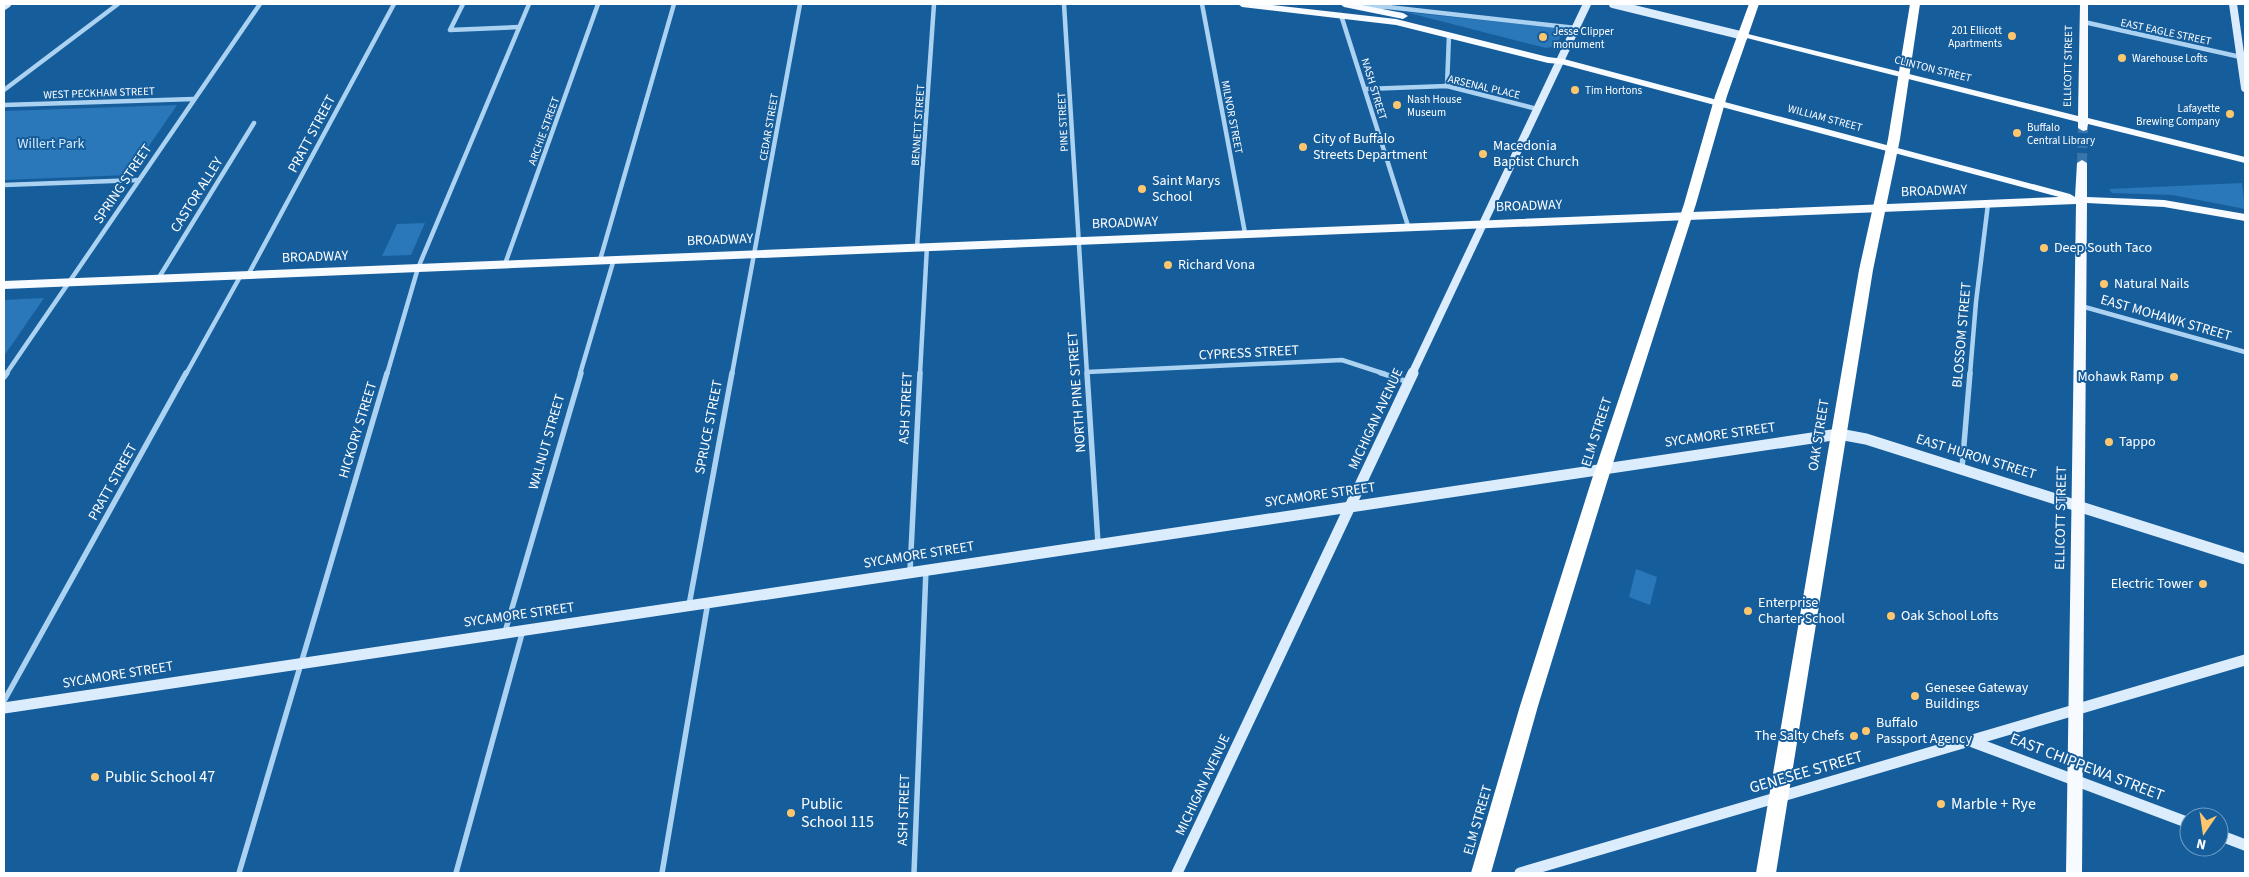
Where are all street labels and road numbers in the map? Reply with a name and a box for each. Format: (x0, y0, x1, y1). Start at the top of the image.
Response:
street label: EAST EAGLE STREET (2119, 15, 2213, 49)
street label: ELLICOTT STREET (2060, 25, 2076, 107)
street label: CLINTON STREET (1893, 52, 1973, 86)
street label: NASH STREET (1358, 56, 1391, 122)
street label: ARSENAL PLACE (1446, 71, 1522, 103)
street label: MILNOR STREET (1218, 79, 1246, 155)
street label: WEST PECKHAM STREET (43, 84, 155, 102)
street label: BENNETT STREET (908, 84, 928, 166)
street label: PRATT STREET (283, 91, 341, 176)
street label: CEDAR STREET (756, 92, 782, 162)
street label: PINE STREET (1054, 92, 1072, 152)
street label: ARCHIE STREET (525, 95, 563, 167)
street label: WILLIAM STREET (1786, 101, 1864, 135)
street label: SPRING STREET (89, 140, 157, 228)
street label: CASTOR ALLEY (166, 153, 228, 236)
street label: BROADWAY (1900, 180, 1968, 202)
street label: BROADWAY (1495, 195, 1563, 217)
street label: BROADWAY (1091, 212, 1159, 234)
street label: BROADWAY (686, 229, 754, 251)
street label: BROADWAY (281, 246, 349, 268)
street label: BLOSSOM STREET (1947, 281, 1977, 389)
street label: EAST MOHAWK STREET (2098, 290, 2234, 346)
street label: NORTH PINE STREET (1063, 330, 1091, 453)
street label: CYPRESS STREET (1198, 340, 1300, 366)
street label: MICHIGAN AVENUE (1344, 365, 1408, 473)
street label: ASH STREET (894, 371, 918, 444)
street label: SPRUCE STREET (690, 378, 728, 476)
street label: HICKORY STREET (334, 379, 382, 481)
street label: WALNUT STREET (524, 391, 570, 492)
street label: ELM STREET (1576, 394, 1618, 469)
street label: OAK STREET (1803, 397, 1835, 472)
street label: SYCAMORE STREET (1663, 417, 1777, 453)
street label: EAST HURON STREET (1913, 429, 2039, 485)
street label: PRATT STREET (84, 439, 143, 524)
street label: ELLICOTT STREET (2050, 465, 2072, 570)
street label: SYCAMORE STREET (1263, 477, 1377, 513)
street label: SYCAMORE STREET (862, 536, 976, 574)
street label: SYCAMORE STREET (462, 597, 576, 633)
street label: SYCAMORE STREET (61, 656, 175, 694)
street label: EAST CHIPPEWA STREET (2007, 727, 2168, 807)
street label: MICHIGAN AVENUE (1171, 731, 1235, 839)
street label: GENESEE STREET (1747, 745, 1866, 799)
street label: ASH STREET (893, 773, 915, 846)
street label: ELM STREET (1458, 782, 1498, 857)

